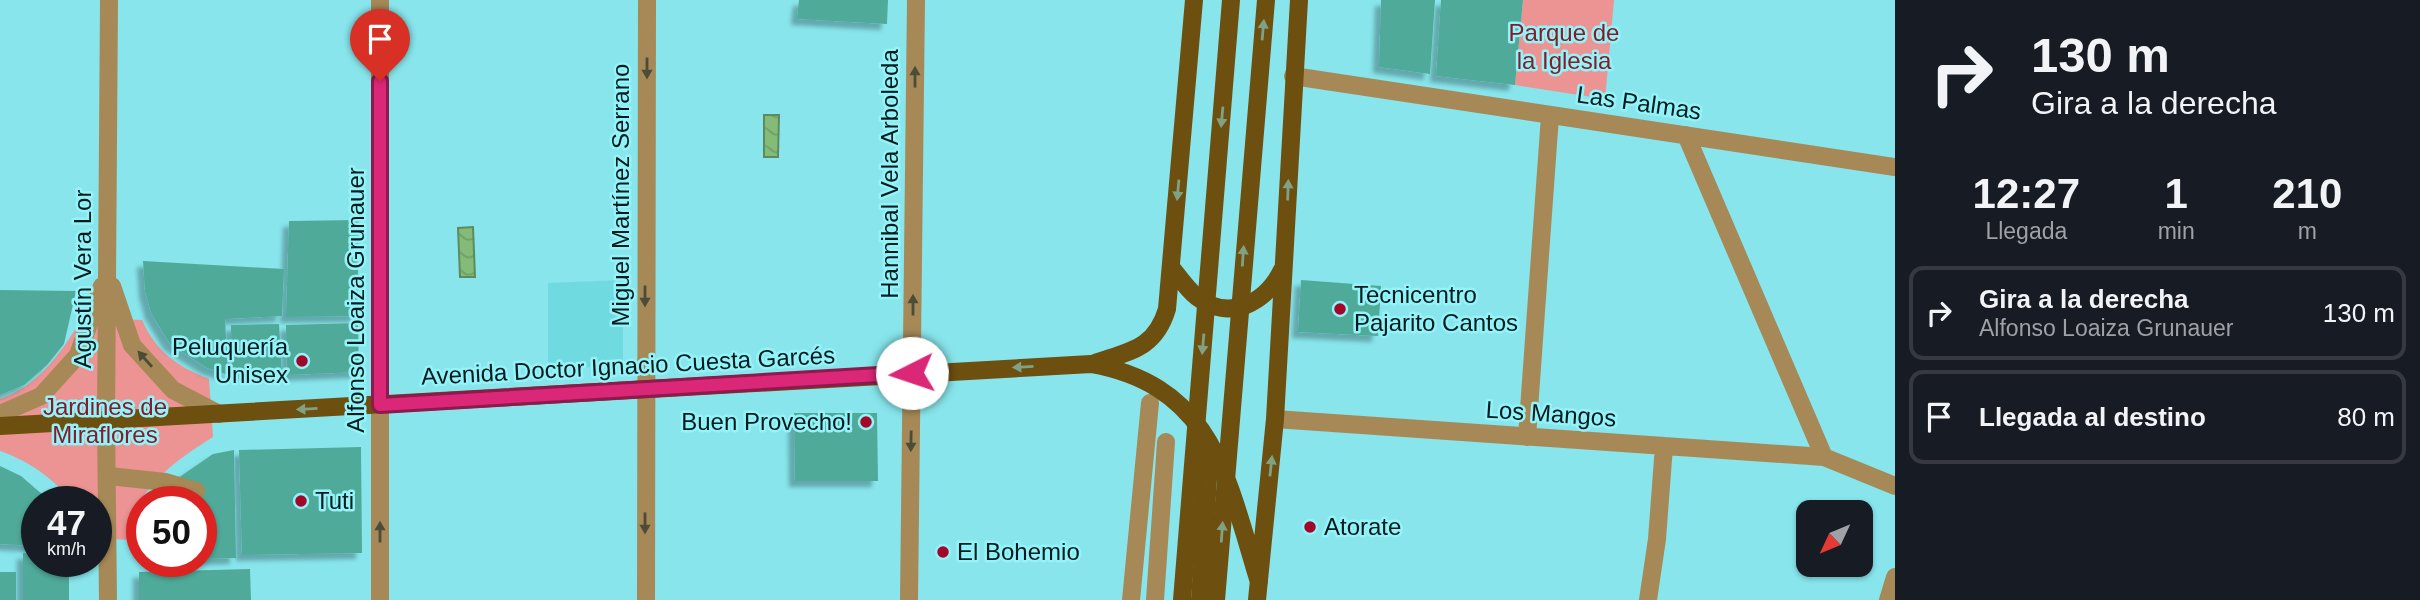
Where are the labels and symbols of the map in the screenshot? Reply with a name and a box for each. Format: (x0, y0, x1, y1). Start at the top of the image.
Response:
pin (350, 9, 410, 81)
one-way arrow (1258, 18, 1269, 40)
park label: Parque de la Iglesia (1509, 19, 1619, 74)
street label: Hannibal Vela Arboleda (876, 49, 903, 299)
one-way arrow (641, 57, 653, 79)
street label: Miguel Martínez Serrano (607, 64, 634, 326)
one-way arrow (909, 66, 921, 88)
street label: Las Palmas (1575, 80, 1703, 125)
one-way arrow (1216, 106, 1227, 128)
street label: Alfonso Loaiza Grunauer (342, 167, 369, 433)
one-way arrow (1172, 179, 1183, 201)
one-way arrow (1283, 179, 1294, 201)
street label: Agustín Vera Lor (69, 190, 96, 368)
one-way arrow (1238, 245, 1249, 267)
place label: Tecnicentro Pajarito Cantos (1354, 281, 1518, 336)
one-way arrow (639, 285, 651, 307)
one-way arrow (907, 293, 919, 315)
marker: Tecnicentro Pajarito Cantos (1332, 301, 1348, 317)
place label: Peluquería Unisex (172, 333, 289, 388)
one-way arrow (1197, 333, 1208, 355)
position arrow (875, 336, 949, 410)
street label: Avenida Doctor Ignacio Cuesta Garcés (420, 341, 836, 390)
one-way arrow (138, 351, 154, 368)
marker: Peluquería Unisex (294, 353, 310, 369)
one-way arrow (1012, 362, 1034, 373)
park label: Jardines de Miraflores (43, 393, 167, 448)
street label: Los Mangos (1485, 395, 1617, 432)
one-way arrow (296, 404, 318, 415)
place label: Buen Provecho! (681, 408, 852, 435)
marker: Buen Provecho! (858, 414, 874, 430)
one-way arrow (905, 430, 917, 452)
one-way arrow (1265, 455, 1276, 477)
speed limit sign: 50 (126, 486, 217, 577)
place label: Tuti (315, 487, 354, 514)
marker: Tuti (293, 493, 309, 509)
north arrow (1796, 500, 1872, 578)
one-way arrow (639, 512, 651, 534)
place label: Atorate (1324, 513, 1401, 540)
marker: Atorate (1302, 519, 1318, 535)
one-way arrow (374, 521, 386, 543)
one-way arrow (1216, 521, 1227, 543)
place label: El Bohemio (957, 538, 1080, 565)
marker: El Bohemio (935, 544, 951, 560)

